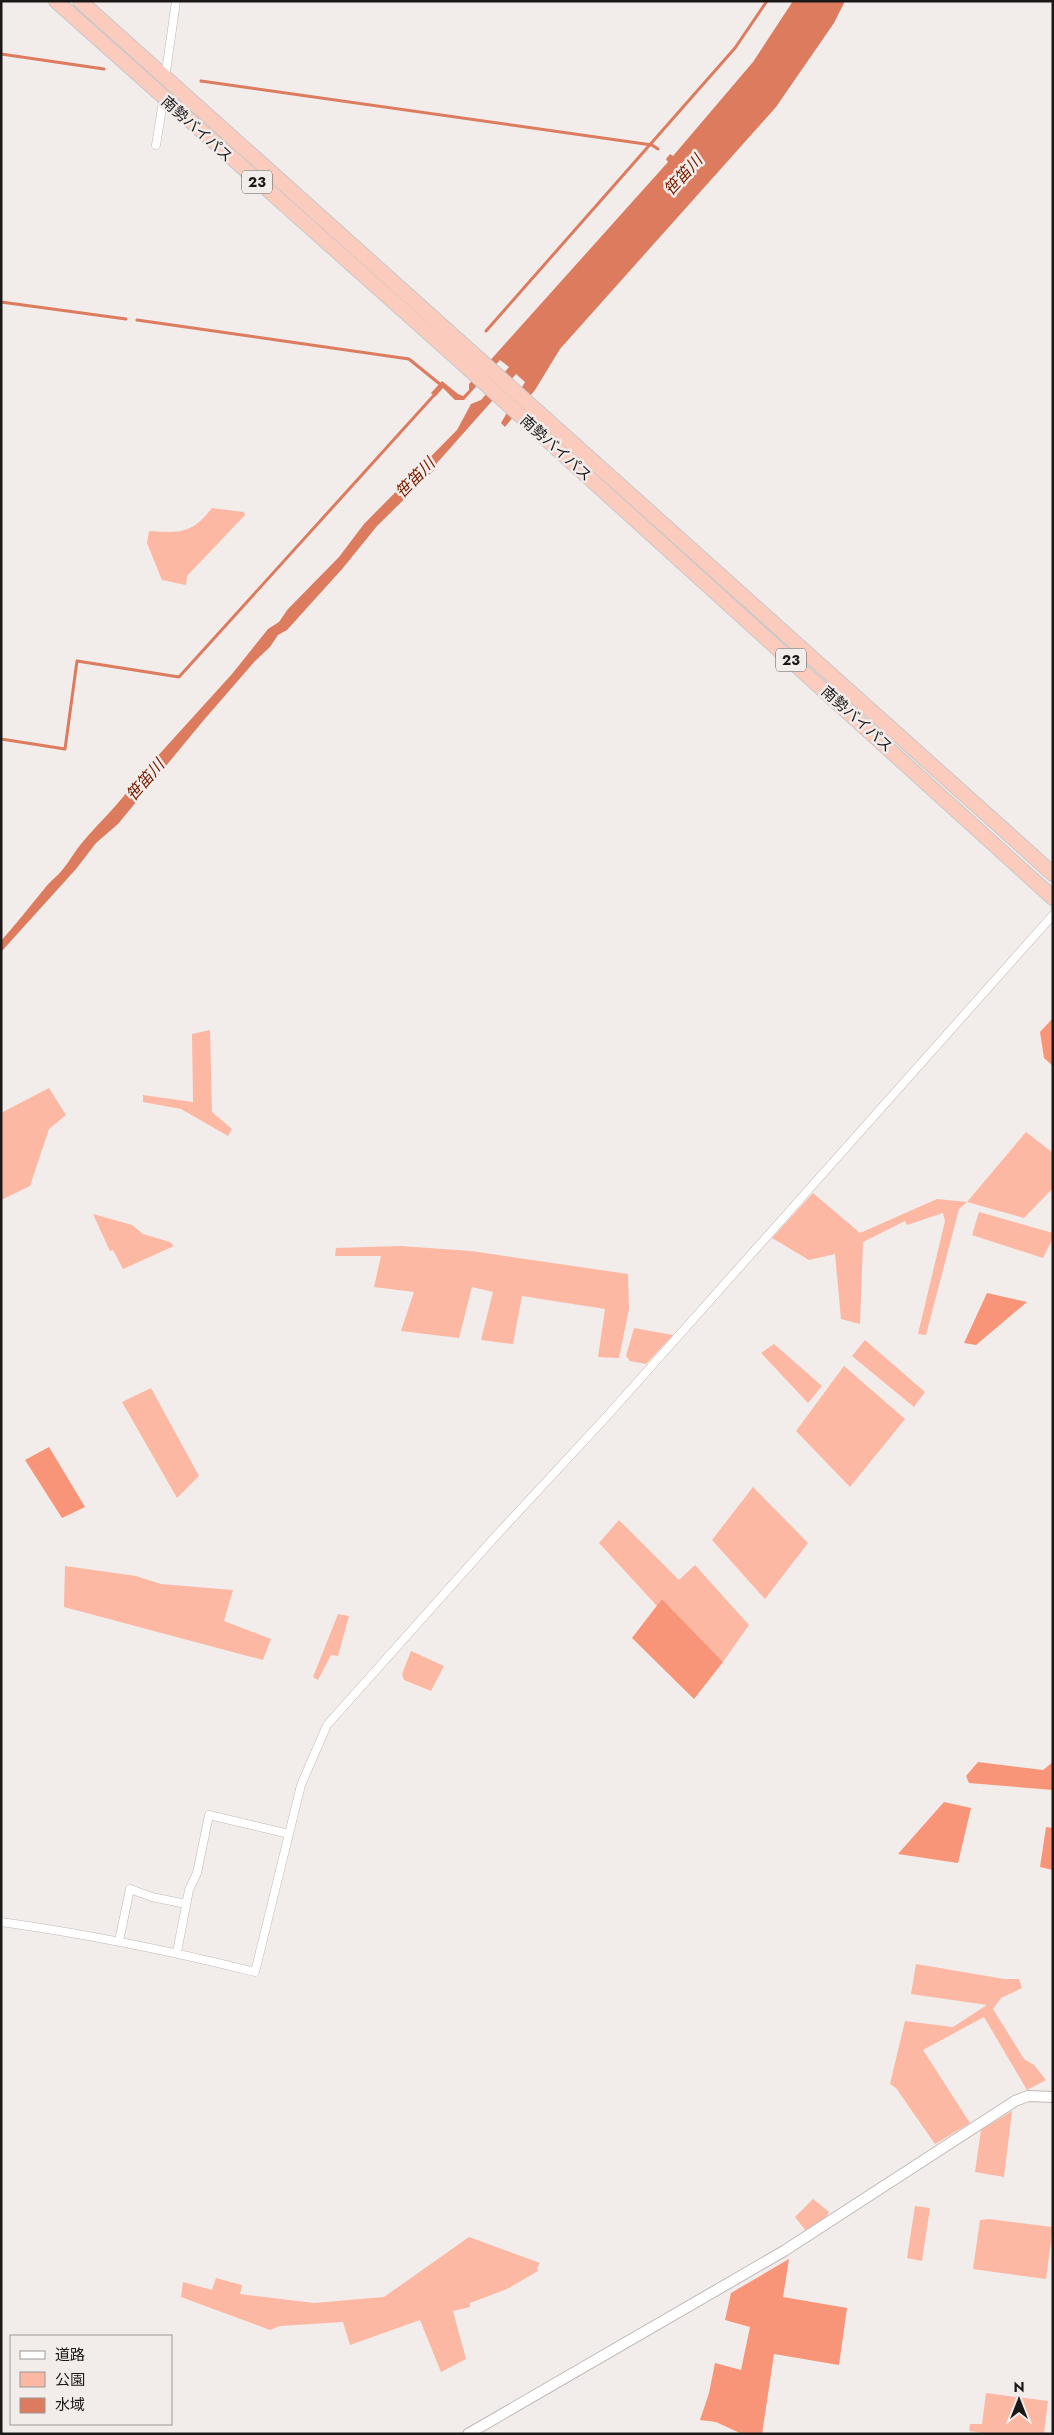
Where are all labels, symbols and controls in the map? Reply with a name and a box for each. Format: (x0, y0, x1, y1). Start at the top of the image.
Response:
street label: 南勢バイパス (156, 91, 238, 167)
water label: 笹笛川 (658, 148, 709, 201)
road number: 23 (242, 170, 272, 193)
street label: 南勢バイパス (515, 410, 597, 486)
water label: 笹笛川 (390, 451, 441, 503)
road number: 23 (776, 648, 806, 672)
street label: 南勢バイパス (816, 681, 898, 757)
water label: 笹笛川 (121, 753, 171, 806)
legend (10, 2335, 172, 2425)
text: 道路 (55, 2344, 85, 2366)
text: 公園 (55, 2369, 85, 2391)
north arrow (994, 2375, 1044, 2425)
text: N (1013, 2377, 1025, 2397)
text: 水域 (55, 2394, 85, 2416)

